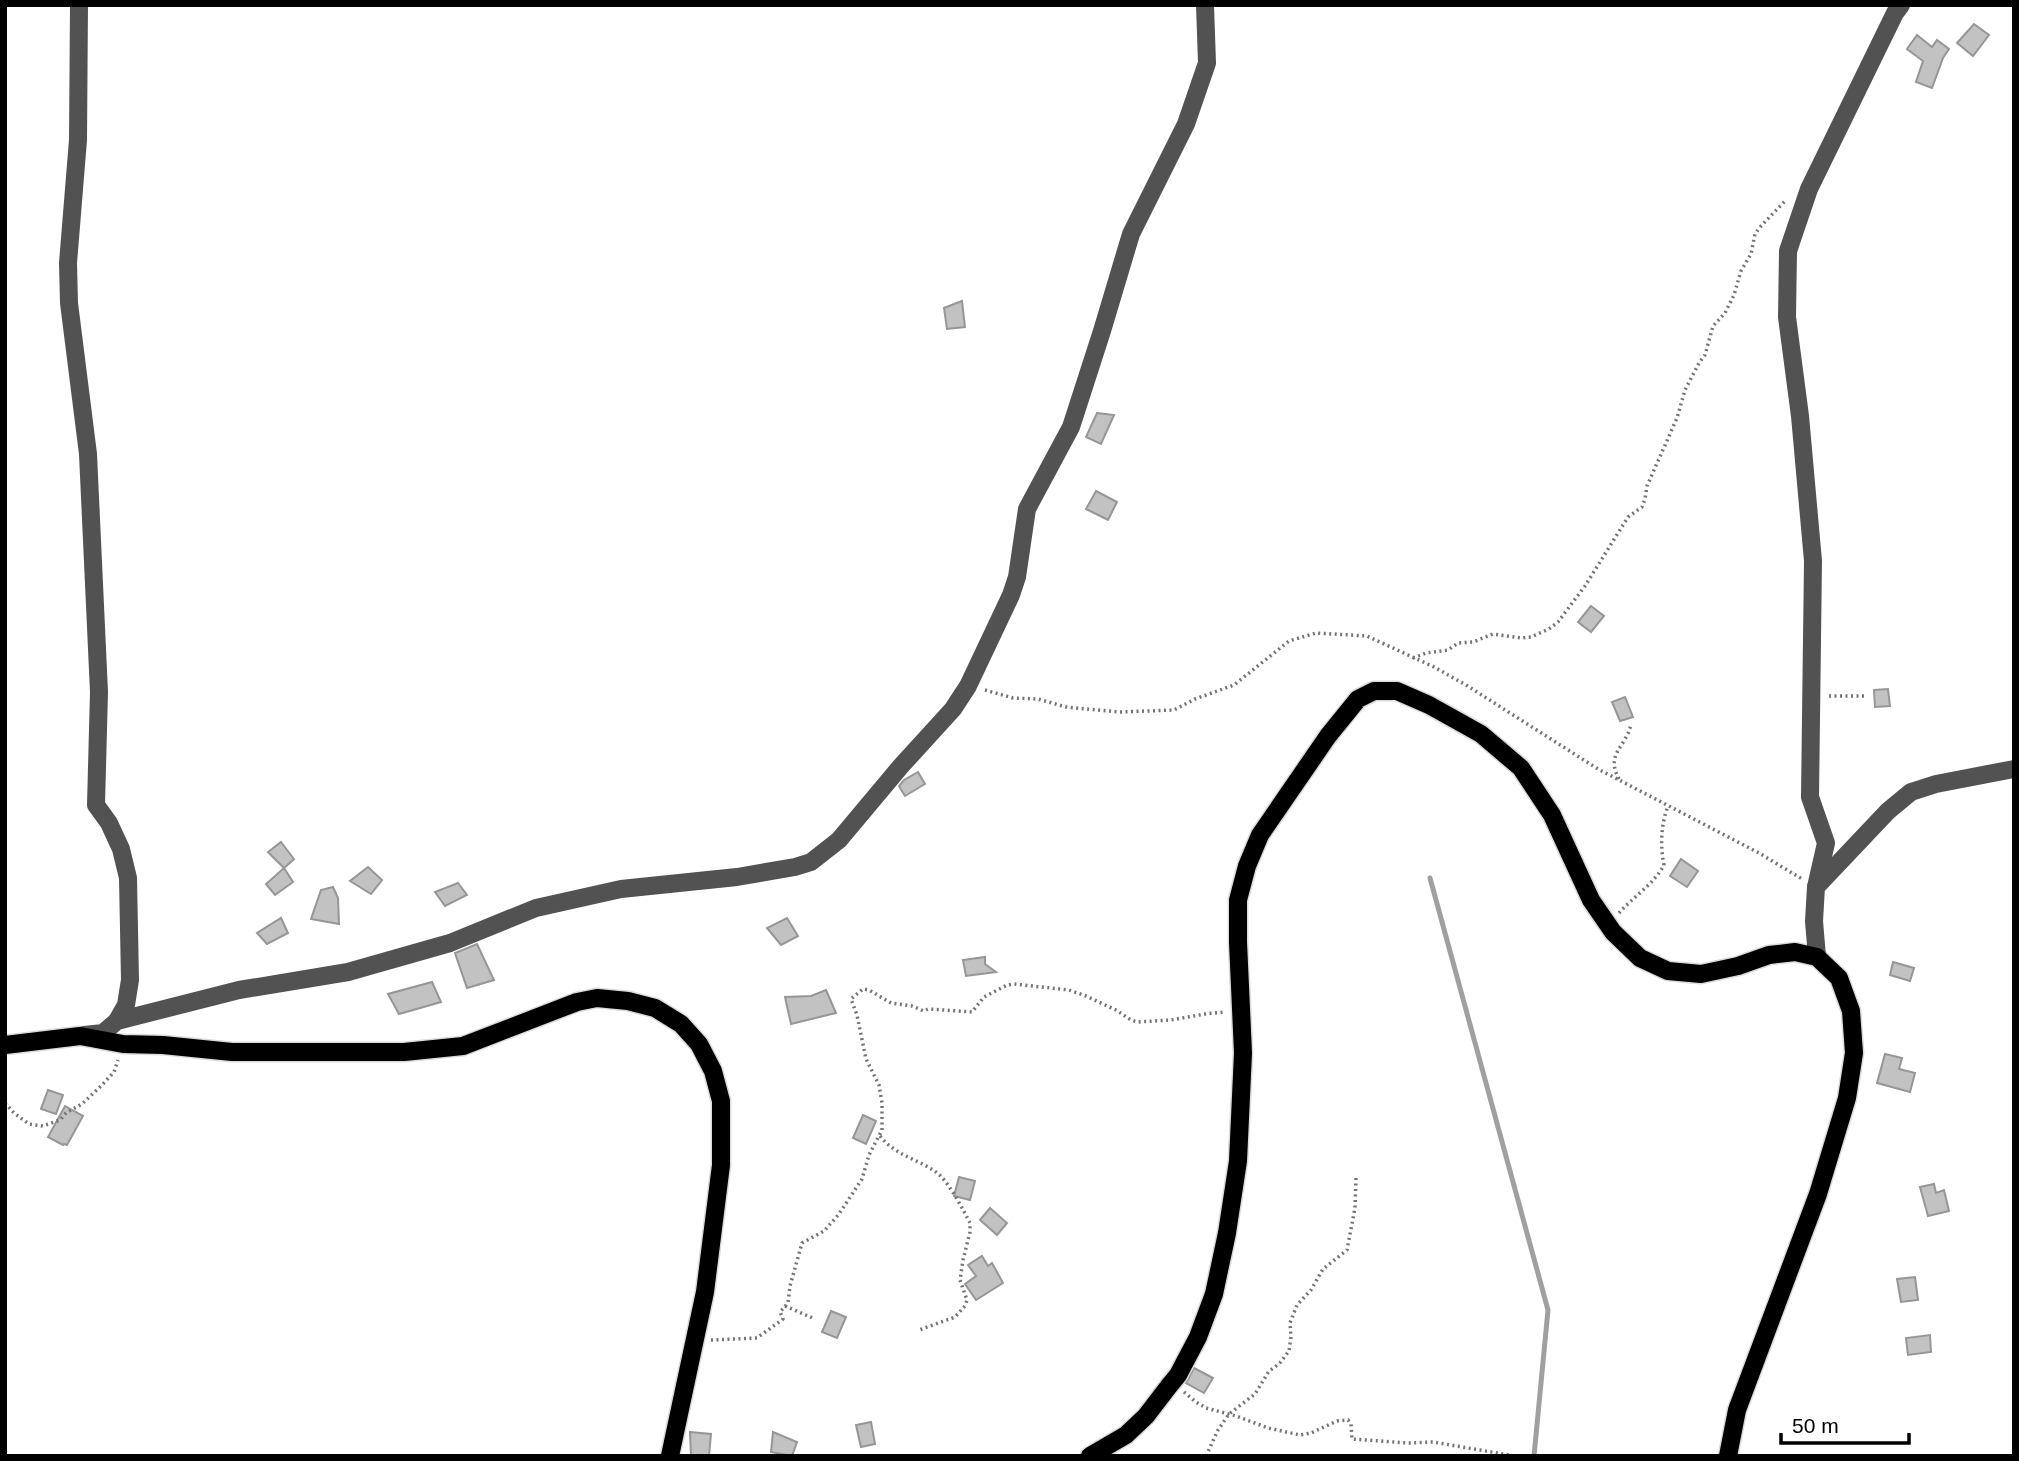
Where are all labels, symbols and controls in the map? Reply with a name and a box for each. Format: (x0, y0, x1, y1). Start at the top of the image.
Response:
scale bar (1781, 1402, 1909, 1446)
text: 50 m (1792, 1414, 1839, 1437)

